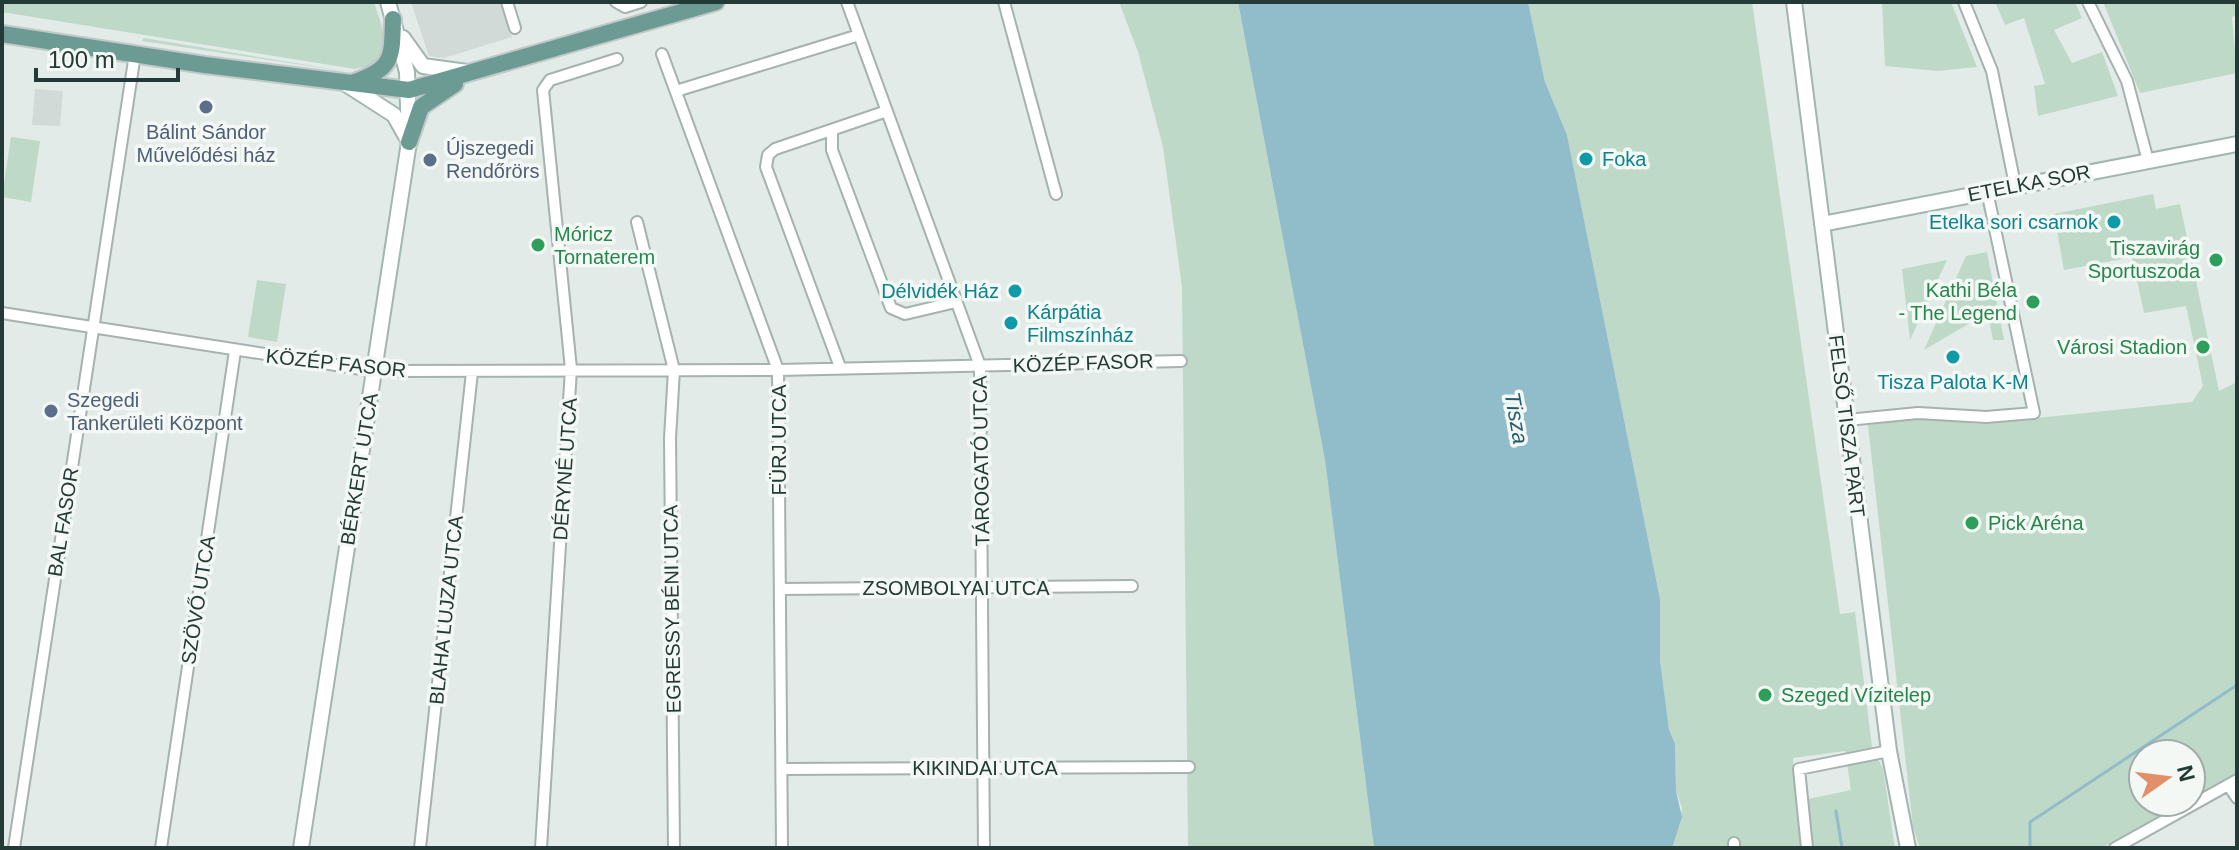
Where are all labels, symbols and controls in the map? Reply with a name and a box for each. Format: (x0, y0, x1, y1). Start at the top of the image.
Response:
scale bar (36, 32, 178, 82)
text: 100 m (48, 46, 115, 73)
marker: Bálint Sándor Művelődési ház (197, 98, 215, 116)
place label: Bálint Sándor Művelődési ház (137, 121, 275, 166)
place label: Újszegedi Rendőrörs (446, 137, 539, 182)
place label: Foka (1602, 148, 1647, 170)
marker: Foka (1577, 150, 1595, 168)
marker: Újszegedi Rendőrörs (421, 151, 439, 169)
street label: ETELKA SOR (1966, 160, 2092, 206)
place label: Etelka sori csarnok (1929, 211, 2099, 233)
marker: Etelka sori csarnok (2105, 213, 2123, 231)
place label: Móricz Tornaterem (554, 223, 655, 268)
marker: Móricz Tornaterem (529, 236, 547, 254)
place label: Tiszavirág Sportuszoda (2088, 237, 2201, 282)
marker: Tiszavirág Sportuszoda (2207, 251, 2225, 269)
place label: Kathi Béla - The Legend (1898, 279, 2018, 324)
place label: Délvidék Ház (881, 280, 999, 302)
marker: Délvidék Ház (1006, 282, 1024, 300)
marker: Kathi Béla - The Legend (2024, 293, 2042, 311)
place label: Kárpátia Filmszínház (1027, 301, 1134, 346)
marker: Kárpátia Filmszínház (1002, 314, 1020, 332)
street label: FELSŐ TISZA PART (1825, 334, 1869, 518)
place label: Városi Stadion (2057, 336, 2187, 358)
marker: Városi Stadion (2194, 338, 2212, 356)
street label: KÖZÉP FASOR (265, 345, 407, 381)
marker: Tisza Palota K-M (1944, 348, 1962, 366)
street label: KÖZÉP FASOR (1012, 350, 1154, 376)
place label: Tisza Palota K-M (1877, 371, 2029, 393)
street label: TÁROGATÓ UTCA (969, 375, 993, 547)
street label: FÜRJ UTCA (768, 384, 790, 496)
place label: Szegedi Tankerületi Központ (67, 389, 243, 434)
water label: Tisza (1500, 390, 1533, 446)
street label: BÉRKERT UTCA (336, 391, 382, 547)
street label: DÉRYNÉ UTCA (549, 396, 581, 541)
marker: Szegedi Tankerületi Központ (42, 402, 60, 420)
street label: BAL FASOR (43, 466, 83, 578)
street label: EGRESSY BÉNI UTCA (659, 504, 685, 713)
place label: Pick Aréna (1988, 512, 2084, 534)
street label: BLAHA LUJZA UTCA (425, 514, 467, 706)
marker: Pick Aréna (1963, 514, 1981, 532)
street label: SZÖVŐ UTCA (177, 533, 219, 666)
street label: ZSOMBOLYAI UTCA (862, 577, 1050, 599)
place label: Szeged Vízitelep (1781, 684, 1931, 706)
marker: Szeged Vízitelep (1756, 686, 1774, 704)
north arrow (2127, 738, 2207, 818)
street label: KIKINDAI UTCA (912, 757, 1058, 779)
text: N (2172, 763, 2200, 784)

